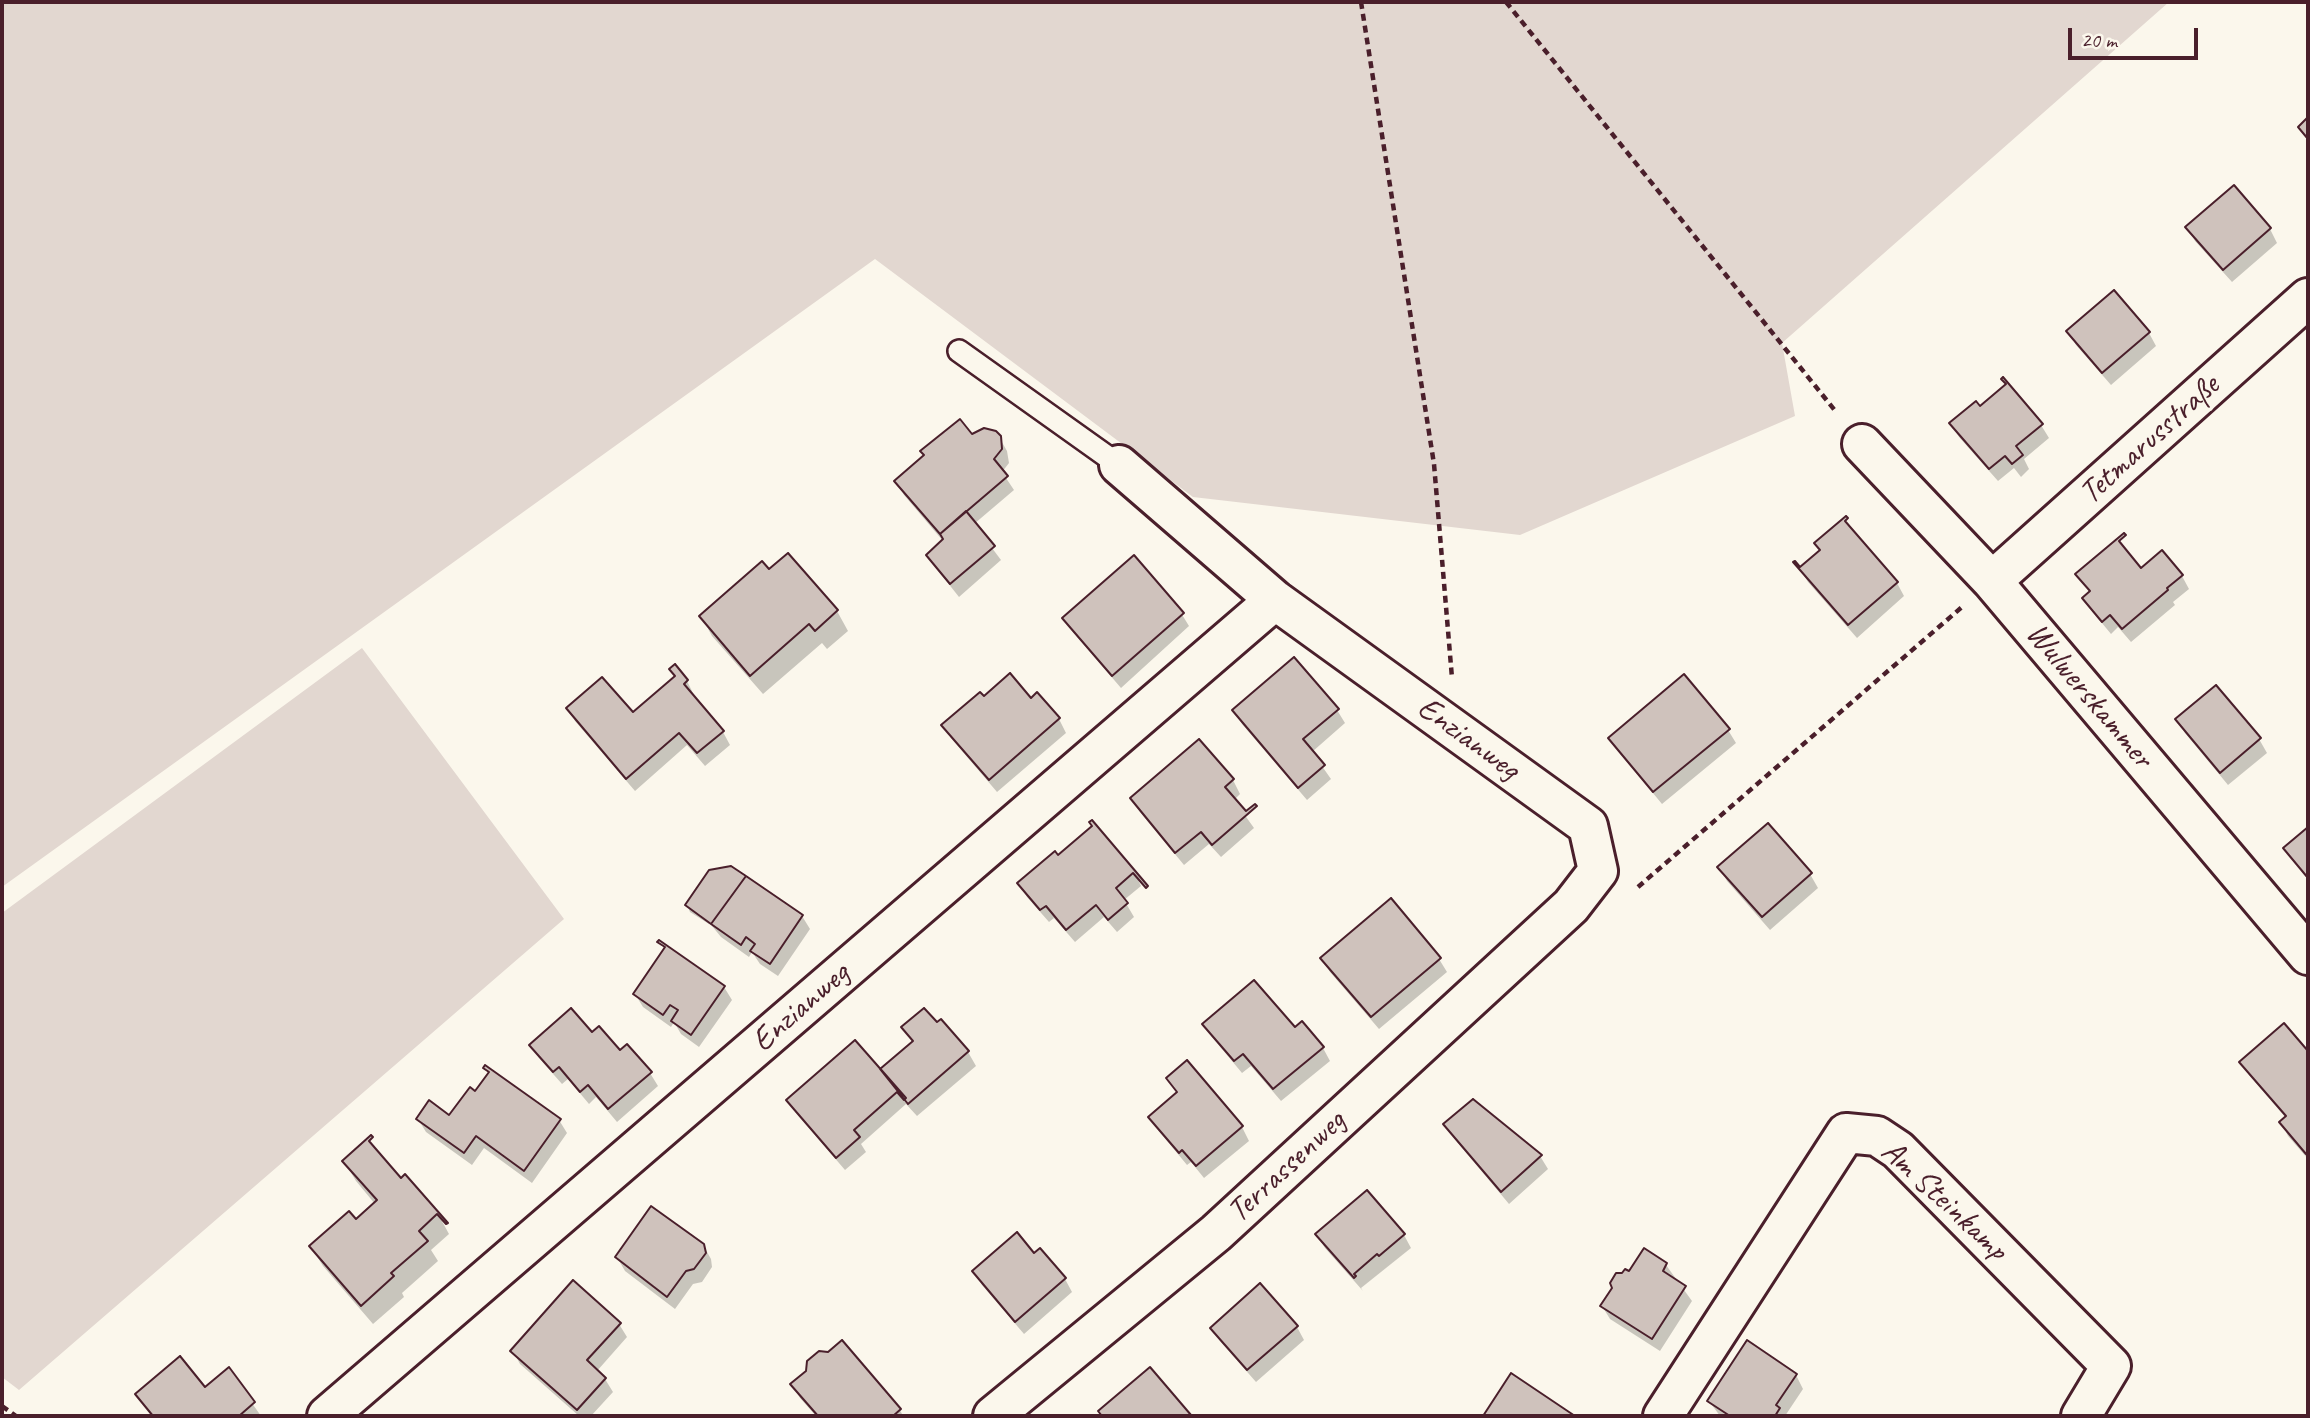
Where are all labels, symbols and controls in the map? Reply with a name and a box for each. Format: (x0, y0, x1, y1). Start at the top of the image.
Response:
scale bar (2072, 14, 2202, 58)
text: 20 m (2081, 27, 2117, 53)
street label: Tetmarusstraße (2072, 367, 2228, 513)
street label: Wulwerskammer (2017, 615, 2161, 777)
street label: Enzianweg (1409, 689, 1527, 789)
street label: Enzianweg (744, 955, 858, 1061)
street label: Terrassenweg (1220, 1102, 1354, 1232)
street label: Am Steinkamp (1872, 1132, 2016, 1270)

